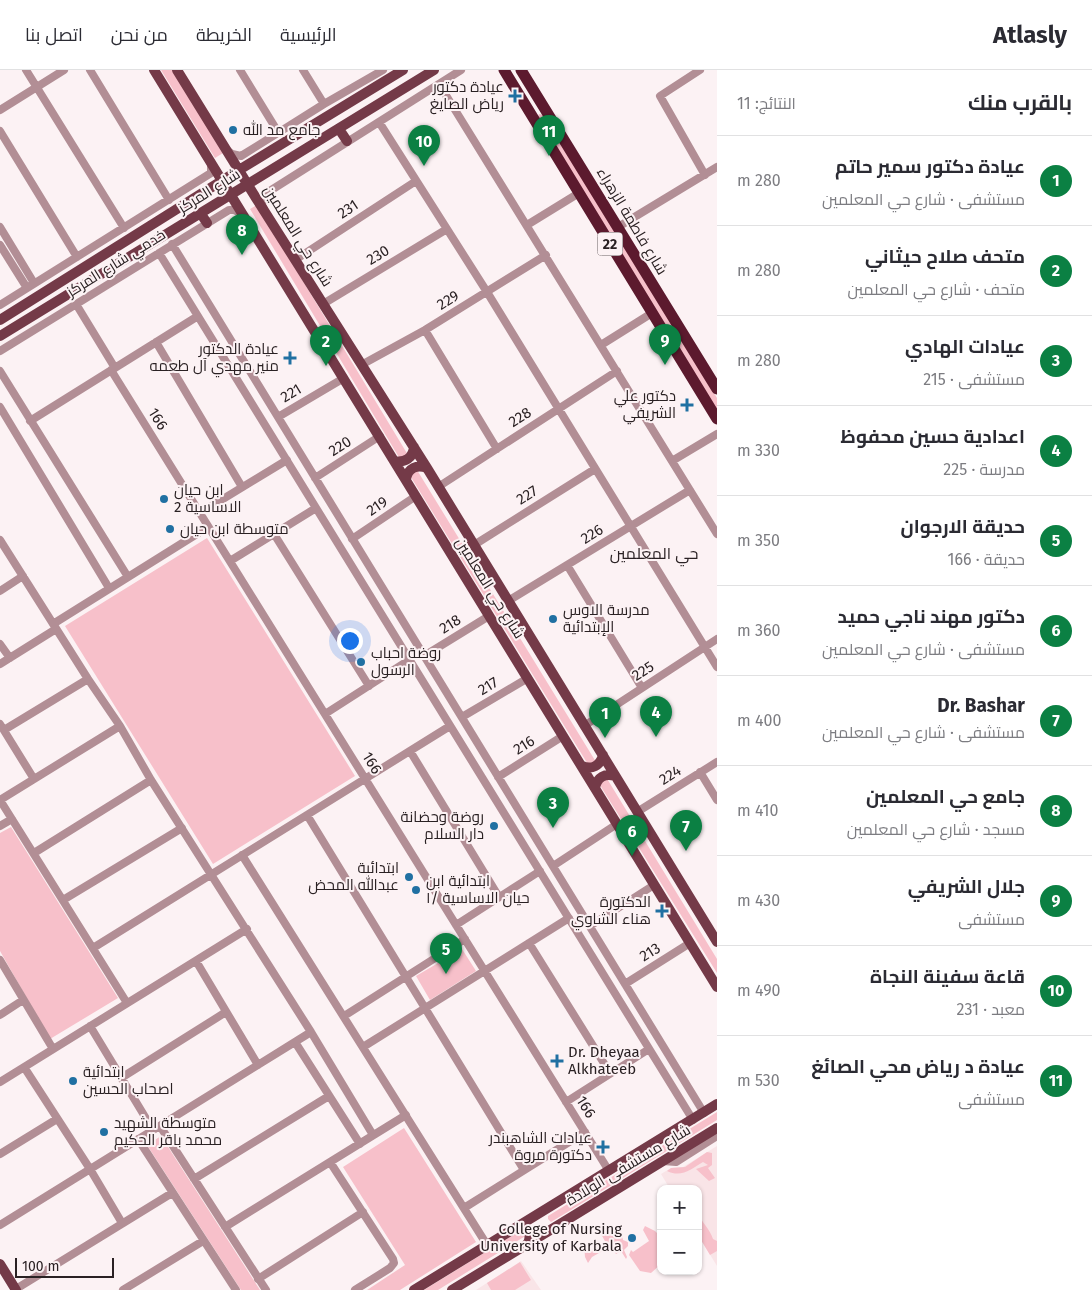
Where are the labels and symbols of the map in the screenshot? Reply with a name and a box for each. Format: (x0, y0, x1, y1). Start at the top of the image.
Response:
place label: عيادة دكتور رياض الصايغ (430, 78, 504, 115)
marker: عيادة دكتور رياض الصايغ (508, 89, 522, 103)
pin: 11 (533, 115, 565, 156)
place label: جامع مد الله (243, 120, 320, 141)
marker: جامع مد الله (227, 124, 239, 136)
pin: 10 (408, 125, 440, 166)
street label: شارع فاطمة الزهراء (591, 164, 671, 279)
street label: شارع المركز (174, 165, 244, 219)
street label: شارع حي المعلمين (257, 182, 336, 292)
street label: 231 (334, 196, 362, 222)
pin: 8 (226, 214, 258, 255)
street label: خدمي شارع المركز (63, 225, 170, 304)
road number: 22 (598, 232, 622, 255)
street label: 230 (363, 241, 393, 269)
street label: 229 (434, 286, 462, 314)
pin: 9 (649, 324, 681, 365)
pin: 2 (310, 325, 342, 366)
place label: عيادة الدكتور منير مهدي آل طعمه (150, 340, 279, 378)
marker: عيادة الدكتور منير مهدي آل طعمه (283, 351, 297, 365)
street label: 221 (277, 380, 305, 406)
place label: دكتور علي الشريفي (614, 387, 676, 425)
marker: دكتور علي الشريفي (680, 398, 694, 412)
street label: 228 (505, 403, 535, 431)
street label: 166 (144, 405, 172, 433)
street label: 220 (325, 432, 355, 460)
place label: ابن حيان الاساسية 2 (174, 481, 241, 516)
street label: 227 (513, 482, 541, 508)
street label: 219 (363, 492, 391, 519)
marker: ابن حيان الاساسية 2 (158, 493, 170, 505)
place label: متوسطة ابن حيان (180, 520, 289, 539)
street label: 226 (578, 520, 606, 548)
marker: متوسطة ابن حيان (164, 523, 176, 535)
street label: شارع حي المعلمين (449, 534, 528, 644)
district label: حي المعلمين (610, 544, 698, 567)
place label: مدرسة الاوس الإبتدائية (563, 601, 650, 636)
street label: 218 (436, 611, 464, 637)
marker: مدرسة الاوس الإبتدائية (547, 613, 559, 625)
your location (337, 628, 363, 654)
place label: روضة احباب الرسول (371, 644, 441, 679)
marker: روضة احباب الرسول (355, 656, 367, 668)
street label: 225 (629, 657, 657, 685)
street label: 217 (475, 673, 502, 699)
pin: 4 (640, 696, 672, 737)
pin: 1 (589, 697, 621, 738)
street label: 216 (510, 732, 538, 758)
street label: 166 (358, 749, 386, 777)
street label: 224 (656, 761, 684, 789)
pin: 3 (537, 787, 569, 828)
place label: روضة وحضانة دار السلام (401, 808, 484, 844)
pin: 7 (670, 810, 702, 851)
pin: 6 (616, 815, 648, 856)
marker: روضة وحضانة دار السلام (488, 820, 500, 832)
place label: ابتدائية عبدالله المحض (308, 859, 399, 895)
marker: ابتدائية عبدالله المحض (403, 871, 415, 883)
place label: ابتدائية ابن حيان الاساسية /١ (426, 872, 530, 908)
marker: ابتدائية ابن حيان الاساسية /١ (410, 884, 422, 896)
place label: الدكتورة هناء الشاوي (571, 893, 651, 931)
marker: الدكتورة هناء الشاوي (655, 904, 669, 918)
pin: 5 (430, 933, 462, 974)
street label: 213 (636, 939, 664, 965)
place label: Dr. Dheyaa Alkhateeb (568, 1043, 640, 1078)
marker: Dr. Dheyaa Alkhateeb (550, 1054, 564, 1068)
place label: ابتدائية اصحاب الحسين (83, 1063, 174, 1099)
marker: ابتدائية اصحاب الحسين (67, 1075, 79, 1087)
street label: 166 (572, 1093, 600, 1121)
place label: متوسطة الشهيد محمد باقر الحكيم (114, 1114, 222, 1150)
street label: شارع مستشفى الولادة (562, 1121, 695, 1211)
marker: متوسطة الشهيد محمد باقر الحكيم (98, 1126, 110, 1138)
place label: عيادات الشاهبندر دكتورة مروة (488, 1129, 592, 1164)
marker: عيادات الشاهبندر دكتورة مروة (596, 1140, 610, 1154)
place label: College of Nursing University of Karbala (480, 1220, 622, 1255)
marker: College of Nursing University of Karbala (626, 1232, 638, 1244)
scale bar (15, 1255, 114, 1278)

